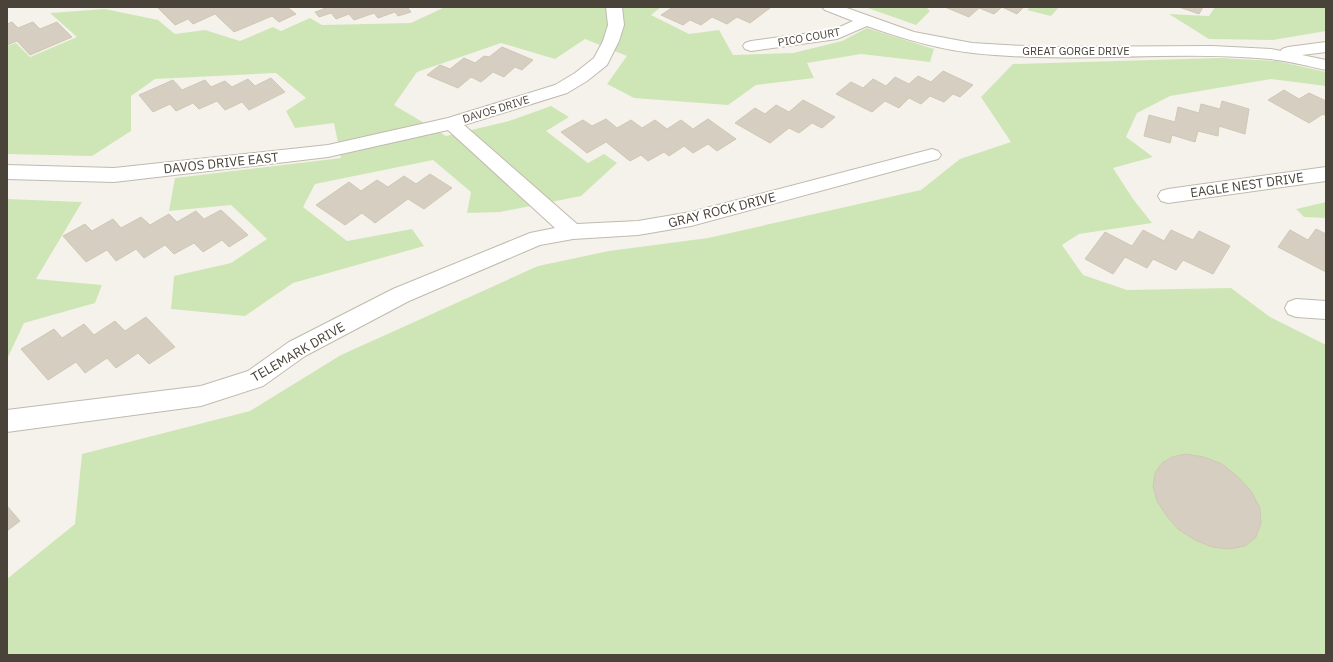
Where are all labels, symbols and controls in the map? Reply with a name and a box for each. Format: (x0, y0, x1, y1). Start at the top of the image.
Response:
street label: PICO COURT (777, 25, 842, 49)
street label: GREAT GORGE DRIVE (1022, 44, 1130, 58)
street label: DAVOS DRIVE (461, 92, 531, 126)
street label: DAVOS DRIVE EAST (163, 148, 280, 177)
street label: EAGLE NEST DRIVE (1189, 169, 1305, 201)
street label: GRAY ROCK DRIVE (666, 188, 778, 232)
street label: TELEMARK DRIVE (248, 318, 348, 386)

